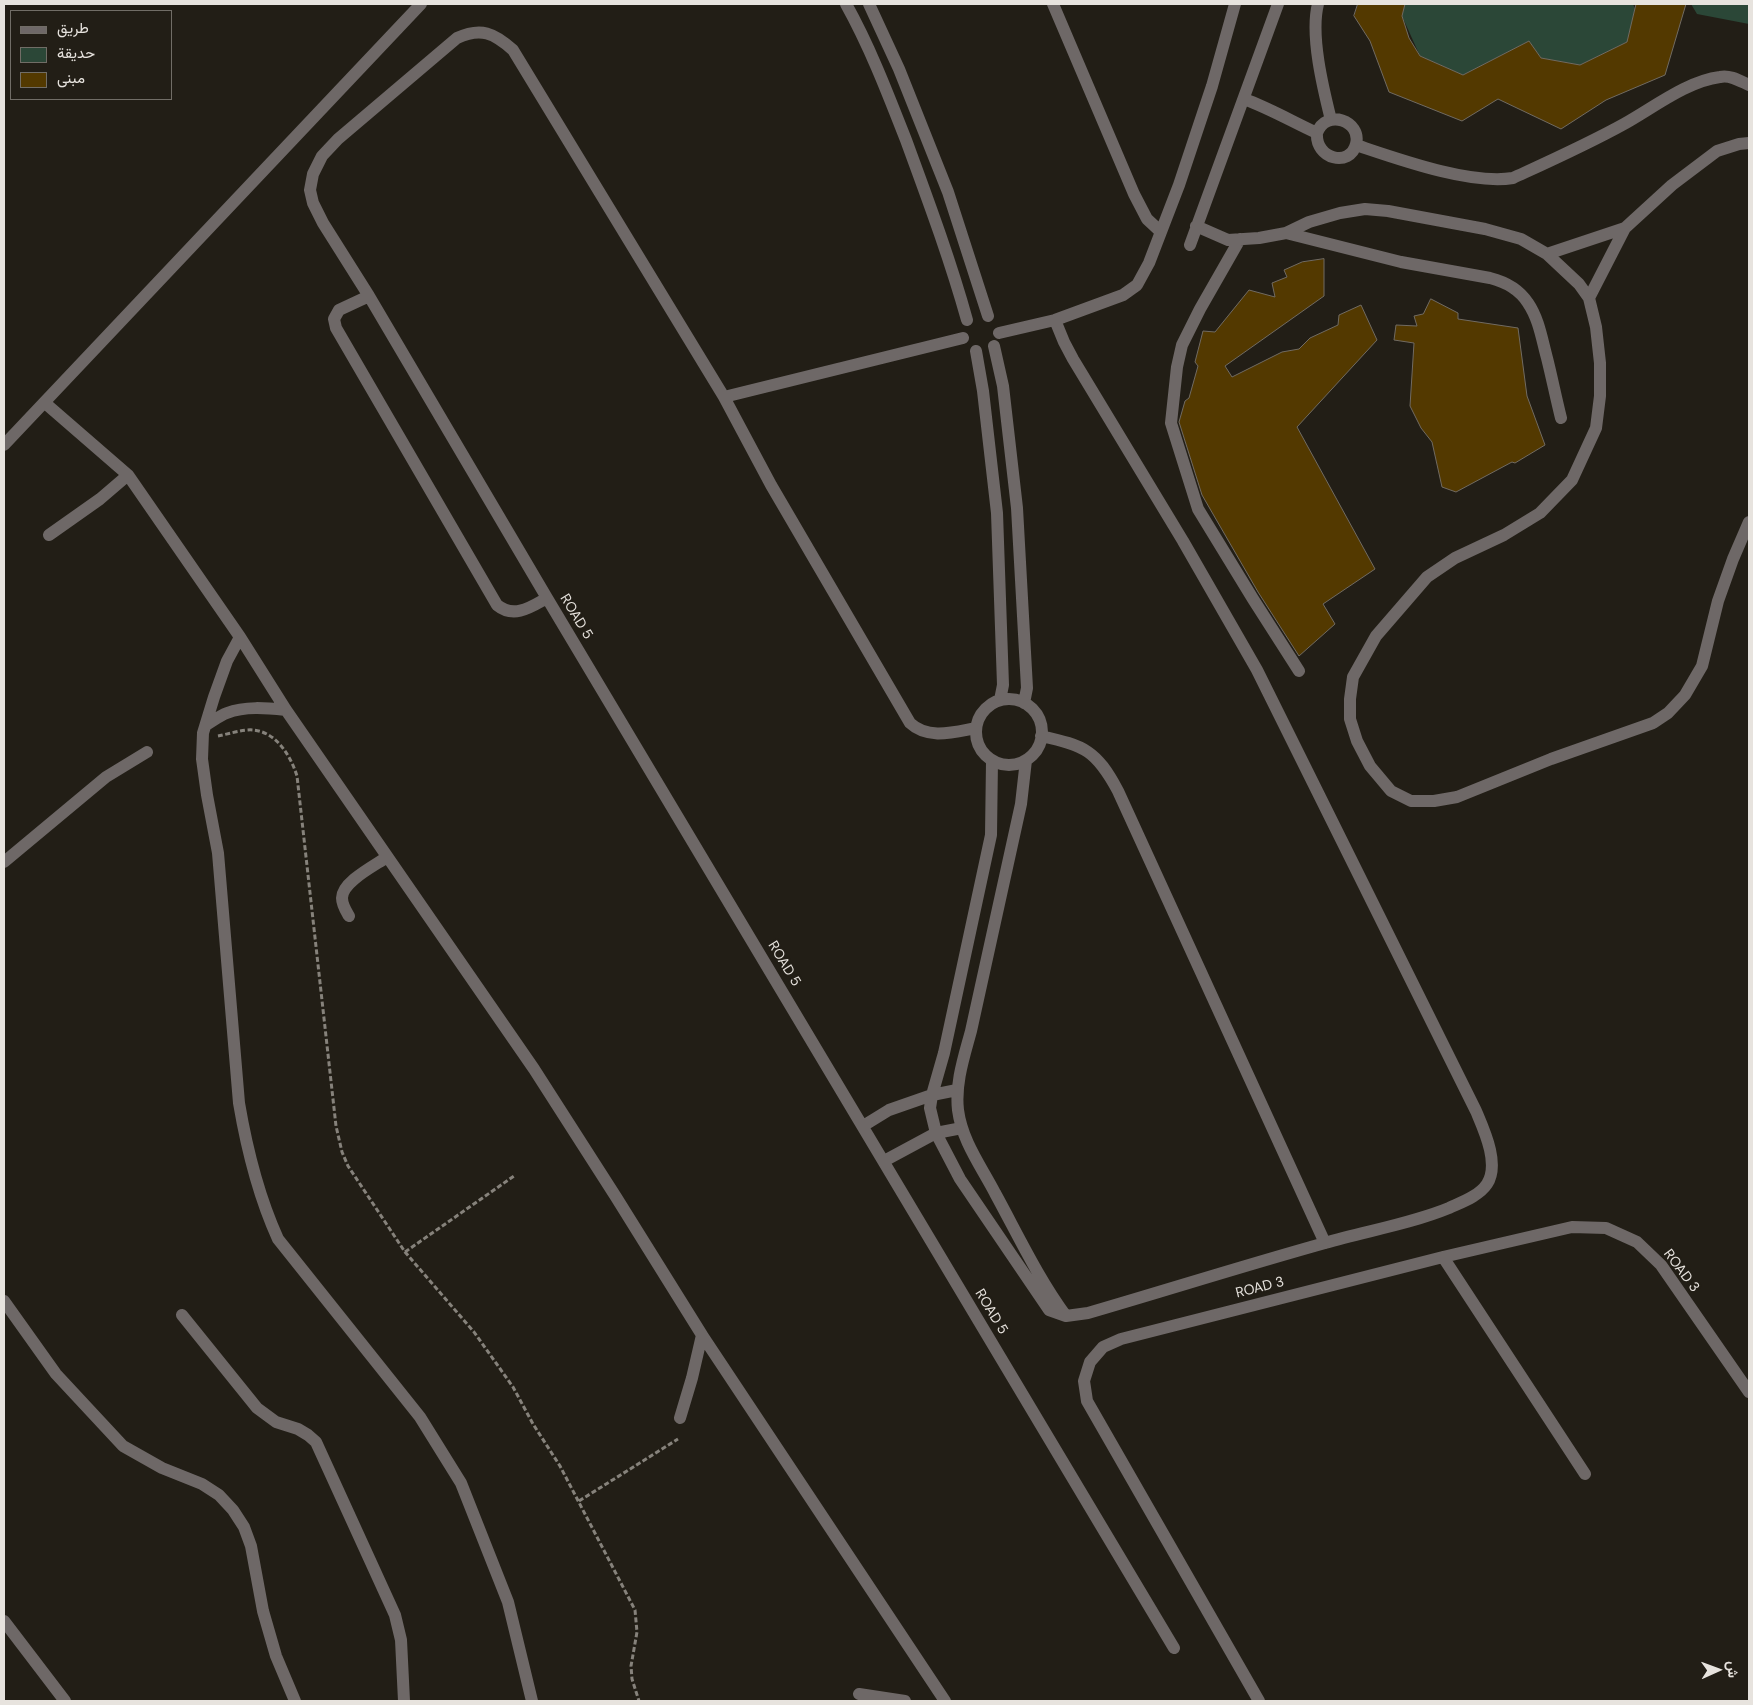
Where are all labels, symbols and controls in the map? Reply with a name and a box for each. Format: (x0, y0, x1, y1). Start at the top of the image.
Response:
legend (10, 10, 172, 100)
text: طريق (57, 18, 89, 38)
text: حديقة (57, 43, 95, 63)
text: مبنى (57, 68, 85, 88)
street label: ROAD 5 (556, 591, 596, 643)
street label: ROAD 5 (764, 938, 804, 990)
street label: ROAD 3 (1659, 1246, 1703, 1296)
street label: ROAD 3 (1234, 1274, 1286, 1302)
street label: ROAD 5 (971, 1286, 1011, 1338)
north arrow (1693, 1645, 1743, 1695)
text: ش (1724, 1661, 1742, 1678)

